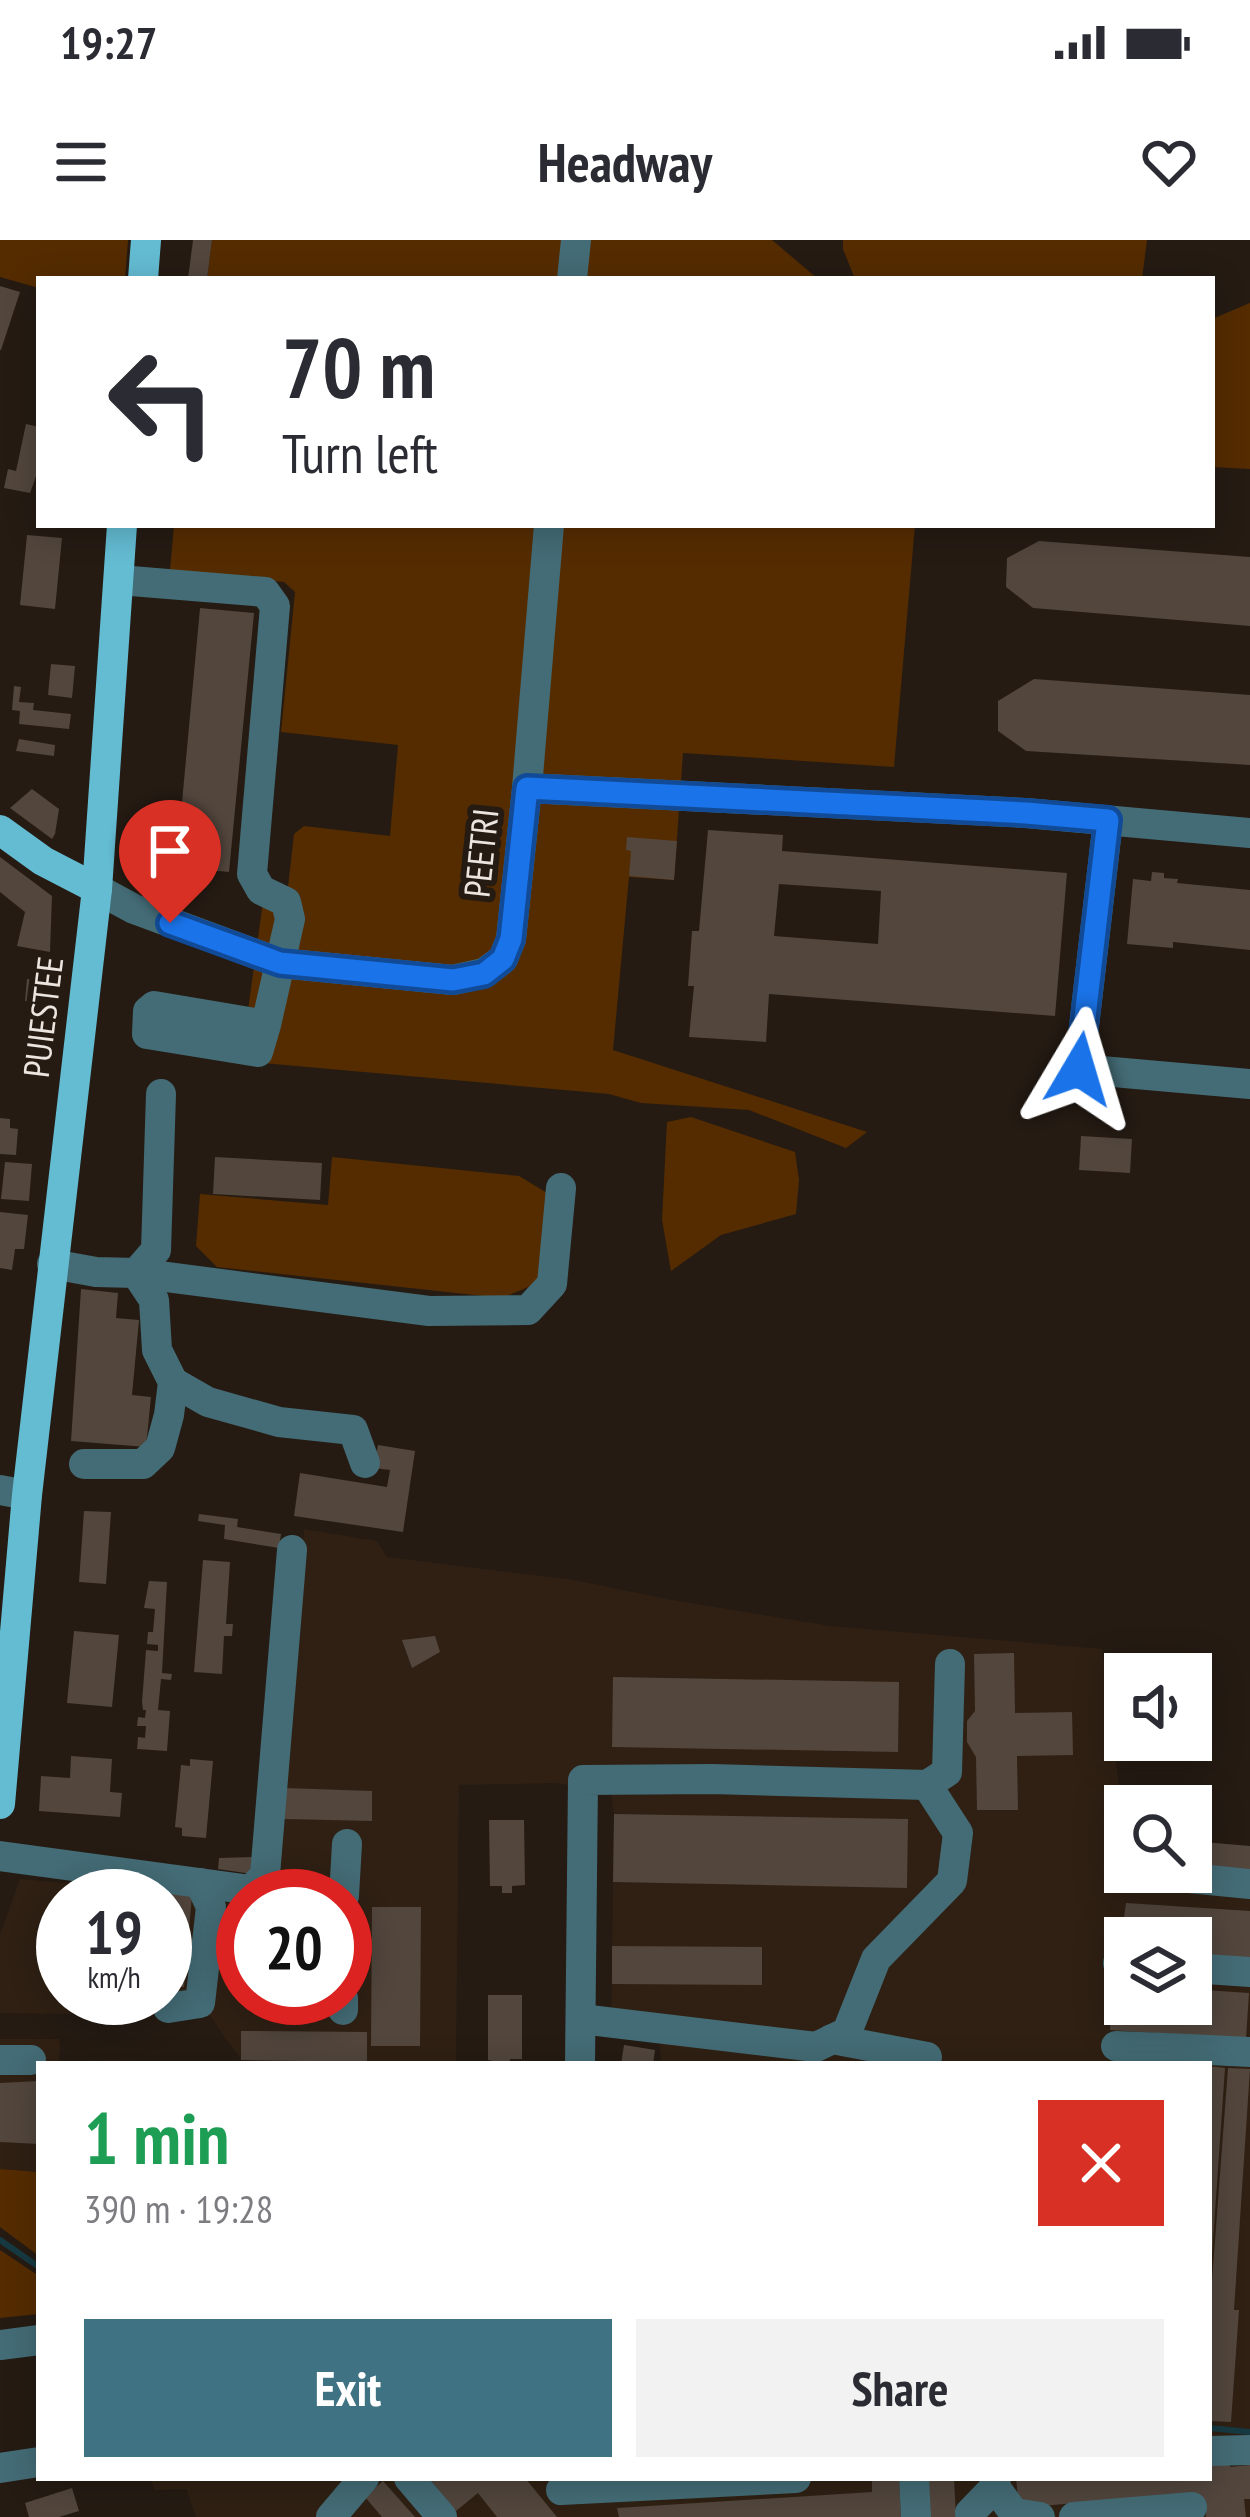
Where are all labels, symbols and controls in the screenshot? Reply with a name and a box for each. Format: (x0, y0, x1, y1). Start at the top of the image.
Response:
text: 19:27 (60, 13, 157, 71)
text: Headway (538, 127, 712, 197)
icon: menu (48, 129, 114, 195)
icon: heart (1136, 129, 1202, 195)
text: 70 m (282, 312, 435, 421)
icon: left (84, 324, 240, 480)
text: Turn left (282, 418, 438, 488)
pin (119, 800, 221, 923)
street label: PEETRI (452, 806, 509, 900)
icon: arrive (137, 818, 203, 884)
street label: PUIESTEE (12, 954, 73, 1080)
position arrow (1016, 1006, 1142, 1132)
map controls (1104, 1653, 1212, 2025)
button: sound (1104, 1653, 1212, 1761)
button: search (1104, 1785, 1212, 1893)
speed limit sign: 20 (216, 1869, 372, 2025)
text: 19 (85, 1893, 143, 1971)
button: layers (1104, 1917, 1212, 2025)
text: km/h (87, 1957, 141, 1996)
text: 1 min (84, 2091, 229, 2184)
button: close (1038, 2100, 1164, 2226)
text: 390 m · 19:28 (84, 2183, 273, 2234)
button: Exit (84, 2319, 612, 2457)
button: Share (636, 2319, 1164, 2457)

